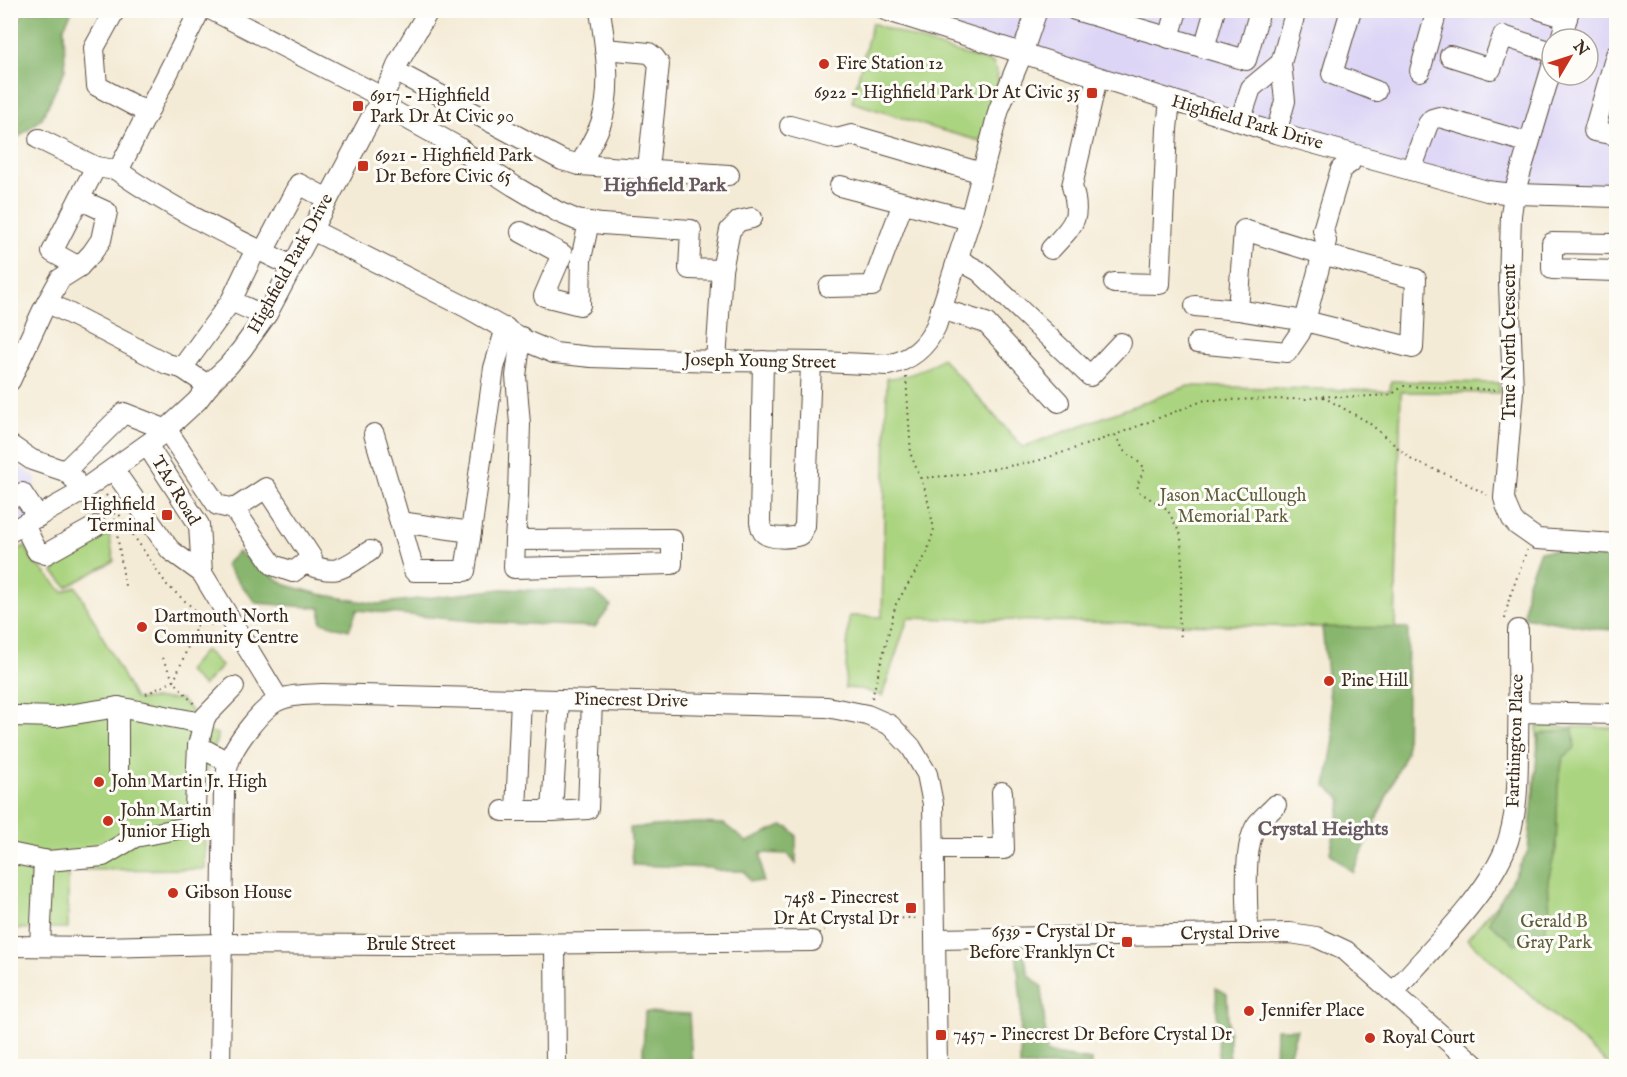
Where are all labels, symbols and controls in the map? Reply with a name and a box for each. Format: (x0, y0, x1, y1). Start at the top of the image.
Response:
north arrow (1540, 27, 1600, 87)
text: N (1567, 36, 1592, 61)
place label: Fire Station 12 (836, 53, 943, 76)
marker: Fire Station 12 (817, 57, 831, 71)
place label: 6922 - Highfield Park Dr At Civic 35 (814, 82, 1080, 105)
place label: 6917 - Highfield Park Dr At Civic 90 (370, 85, 514, 129)
marker: 6922 - Highfield Park Dr At Civic 35 (1085, 86, 1099, 100)
street label: Highfield Park Drive (1168, 90, 1326, 156)
marker: 6917 - Highfield Park Dr At Civic 90 (351, 99, 365, 113)
place label: 6921 - Highfield Park Dr Before Civic 65 (375, 145, 533, 189)
marker: 6921 - Highfield Park Dr Before Civic 65 (356, 159, 370, 173)
district label: Highfield Park (603, 173, 728, 198)
street label: Highfield Park Drive (243, 190, 339, 338)
street label: True North Crescent (1499, 264, 1522, 420)
street label: Joseph Young Street (682, 349, 836, 375)
street label: TA6 Road (145, 452, 205, 530)
park label: Jason MacCullough Memorial Park (1158, 485, 1307, 529)
place label: Highfield Terminal (82, 494, 155, 538)
marker: Highfield Terminal (160, 508, 174, 522)
place label: Dartmouth North Community Centre (154, 606, 299, 650)
marker: Dartmouth North Community Centre (135, 620, 149, 634)
place label: Pine Hill (1341, 670, 1408, 693)
marker: Pine Hill (1322, 674, 1336, 688)
street label: Farthington Place (1502, 674, 1530, 808)
street label: Pinecrest Drive (574, 689, 688, 713)
place label: John Martin Jr. High (109, 771, 268, 794)
marker: John Martin Jr. High (92, 775, 106, 789)
place label: John Martin Junior High (118, 800, 212, 844)
marker: John Martin Junior High (101, 814, 115, 828)
district label: Crystal Heights (1258, 817, 1388, 842)
place label: Gibson House (185, 882, 292, 905)
marker: Gibson House (166, 886, 180, 900)
place label: 7458 - Pinecrest Dr At Crystal Dr (773, 887, 899, 931)
marker: 7458 - Pinecrest Dr At Crystal Dr (904, 901, 918, 915)
park label: Gerald B Gray Park (1516, 911, 1592, 955)
place label: 6539 - Crystal Dr Before Franklyn Ct (969, 921, 1115, 965)
street label: Crystal Drive (1180, 922, 1280, 946)
street label: Brule Street (366, 934, 456, 957)
marker: 6539 - Crystal Dr Before Franklyn Ct (1120, 935, 1134, 949)
place label: Jennifer Place (1259, 1000, 1365, 1023)
marker: Jennifer Place (1242, 1004, 1256, 1018)
place label: 7457 - Pinecrest Dr Before Crystal Dr (953, 1024, 1232, 1047)
place label: Royal Court (1382, 1027, 1475, 1050)
marker: 7457 - Pinecrest Dr Before Crystal Dr (934, 1028, 948, 1042)
marker: Royal Court (1363, 1031, 1377, 1045)

